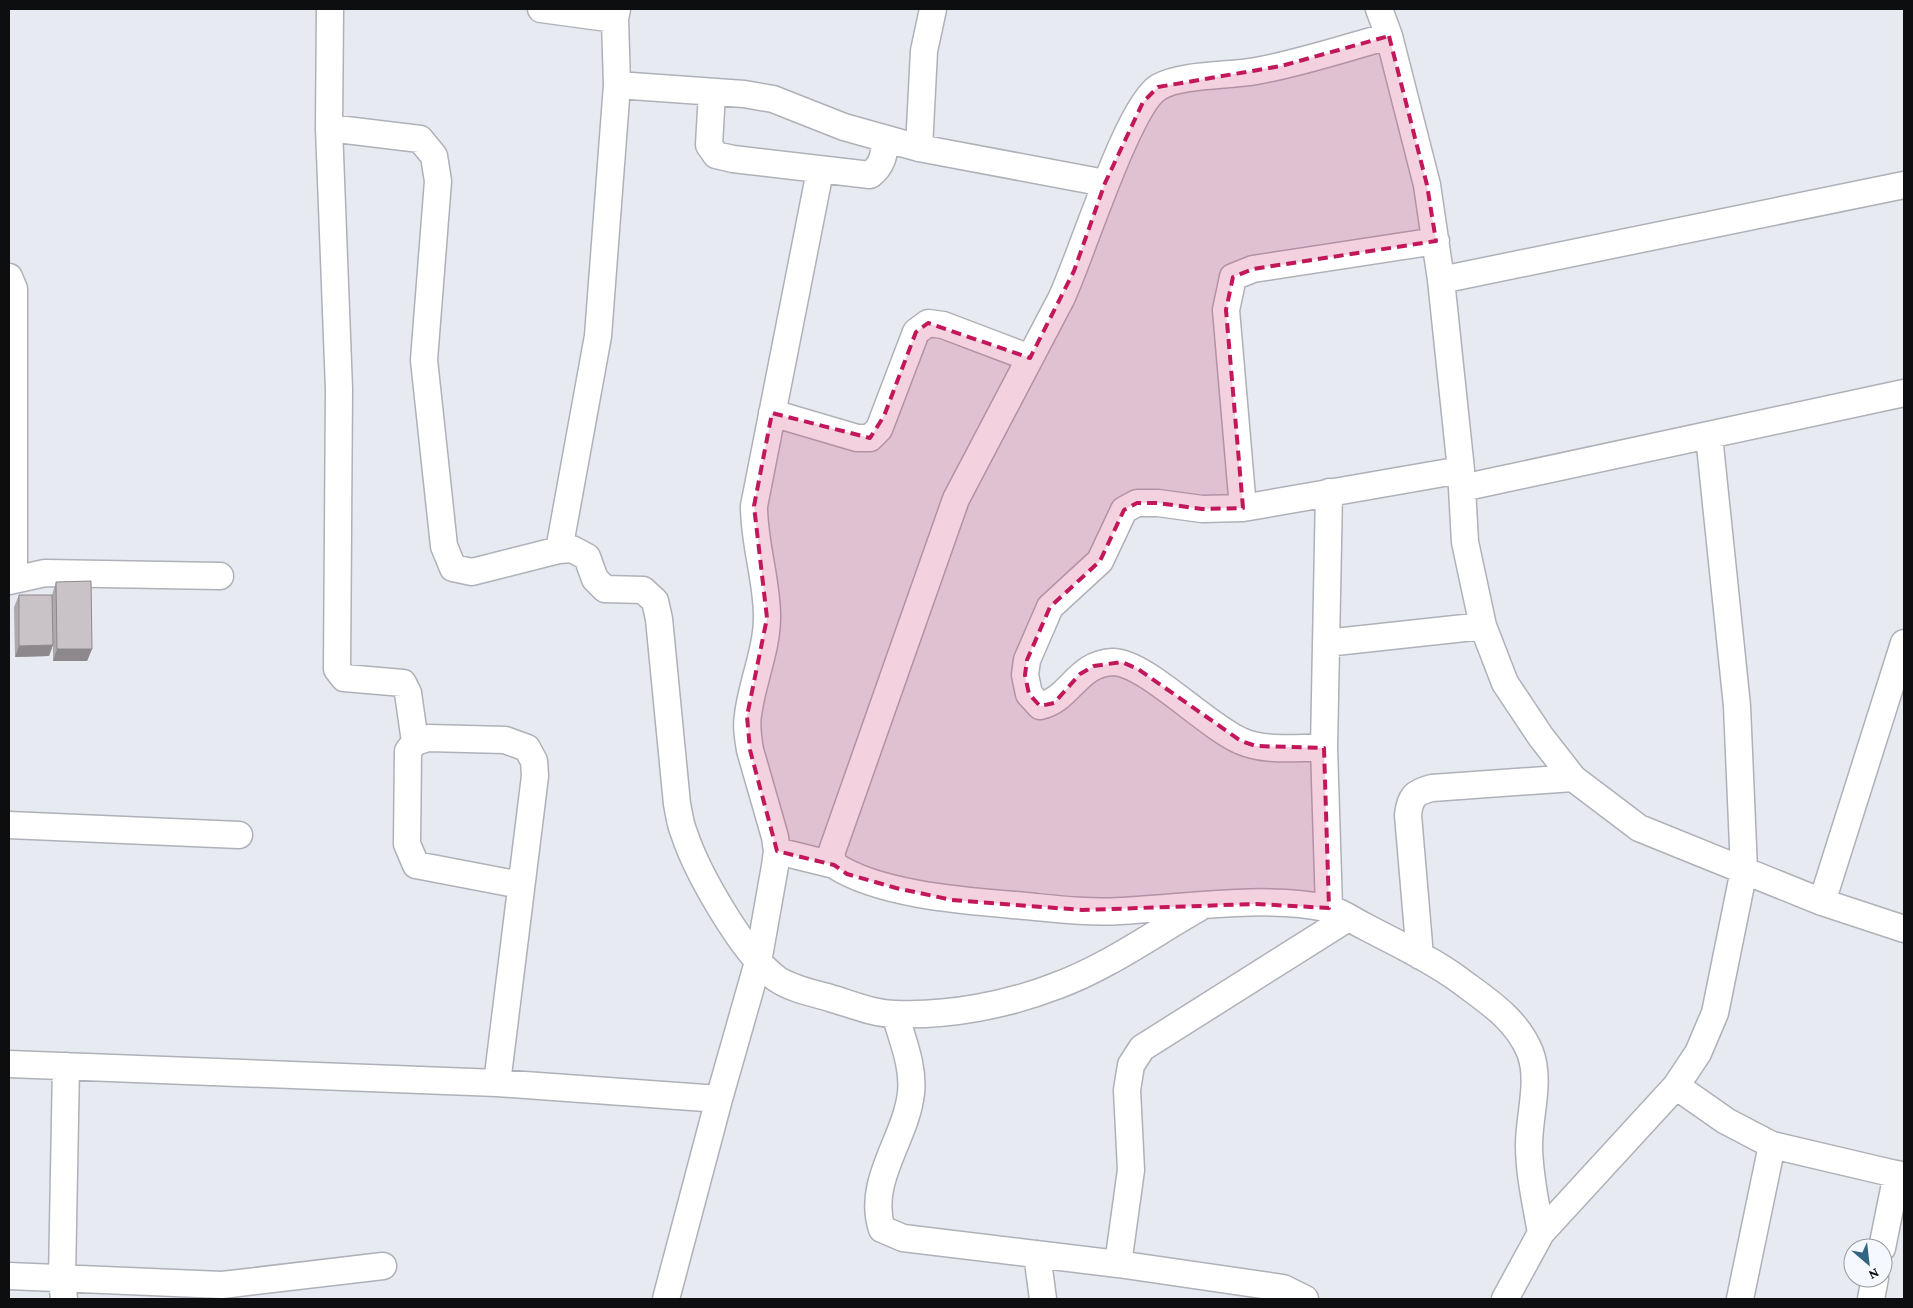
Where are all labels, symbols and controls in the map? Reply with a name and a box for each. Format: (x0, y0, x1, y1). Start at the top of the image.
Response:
north arrow (1843, 1238, 1893, 1288)
text: N (1866, 1265, 1882, 1284)

